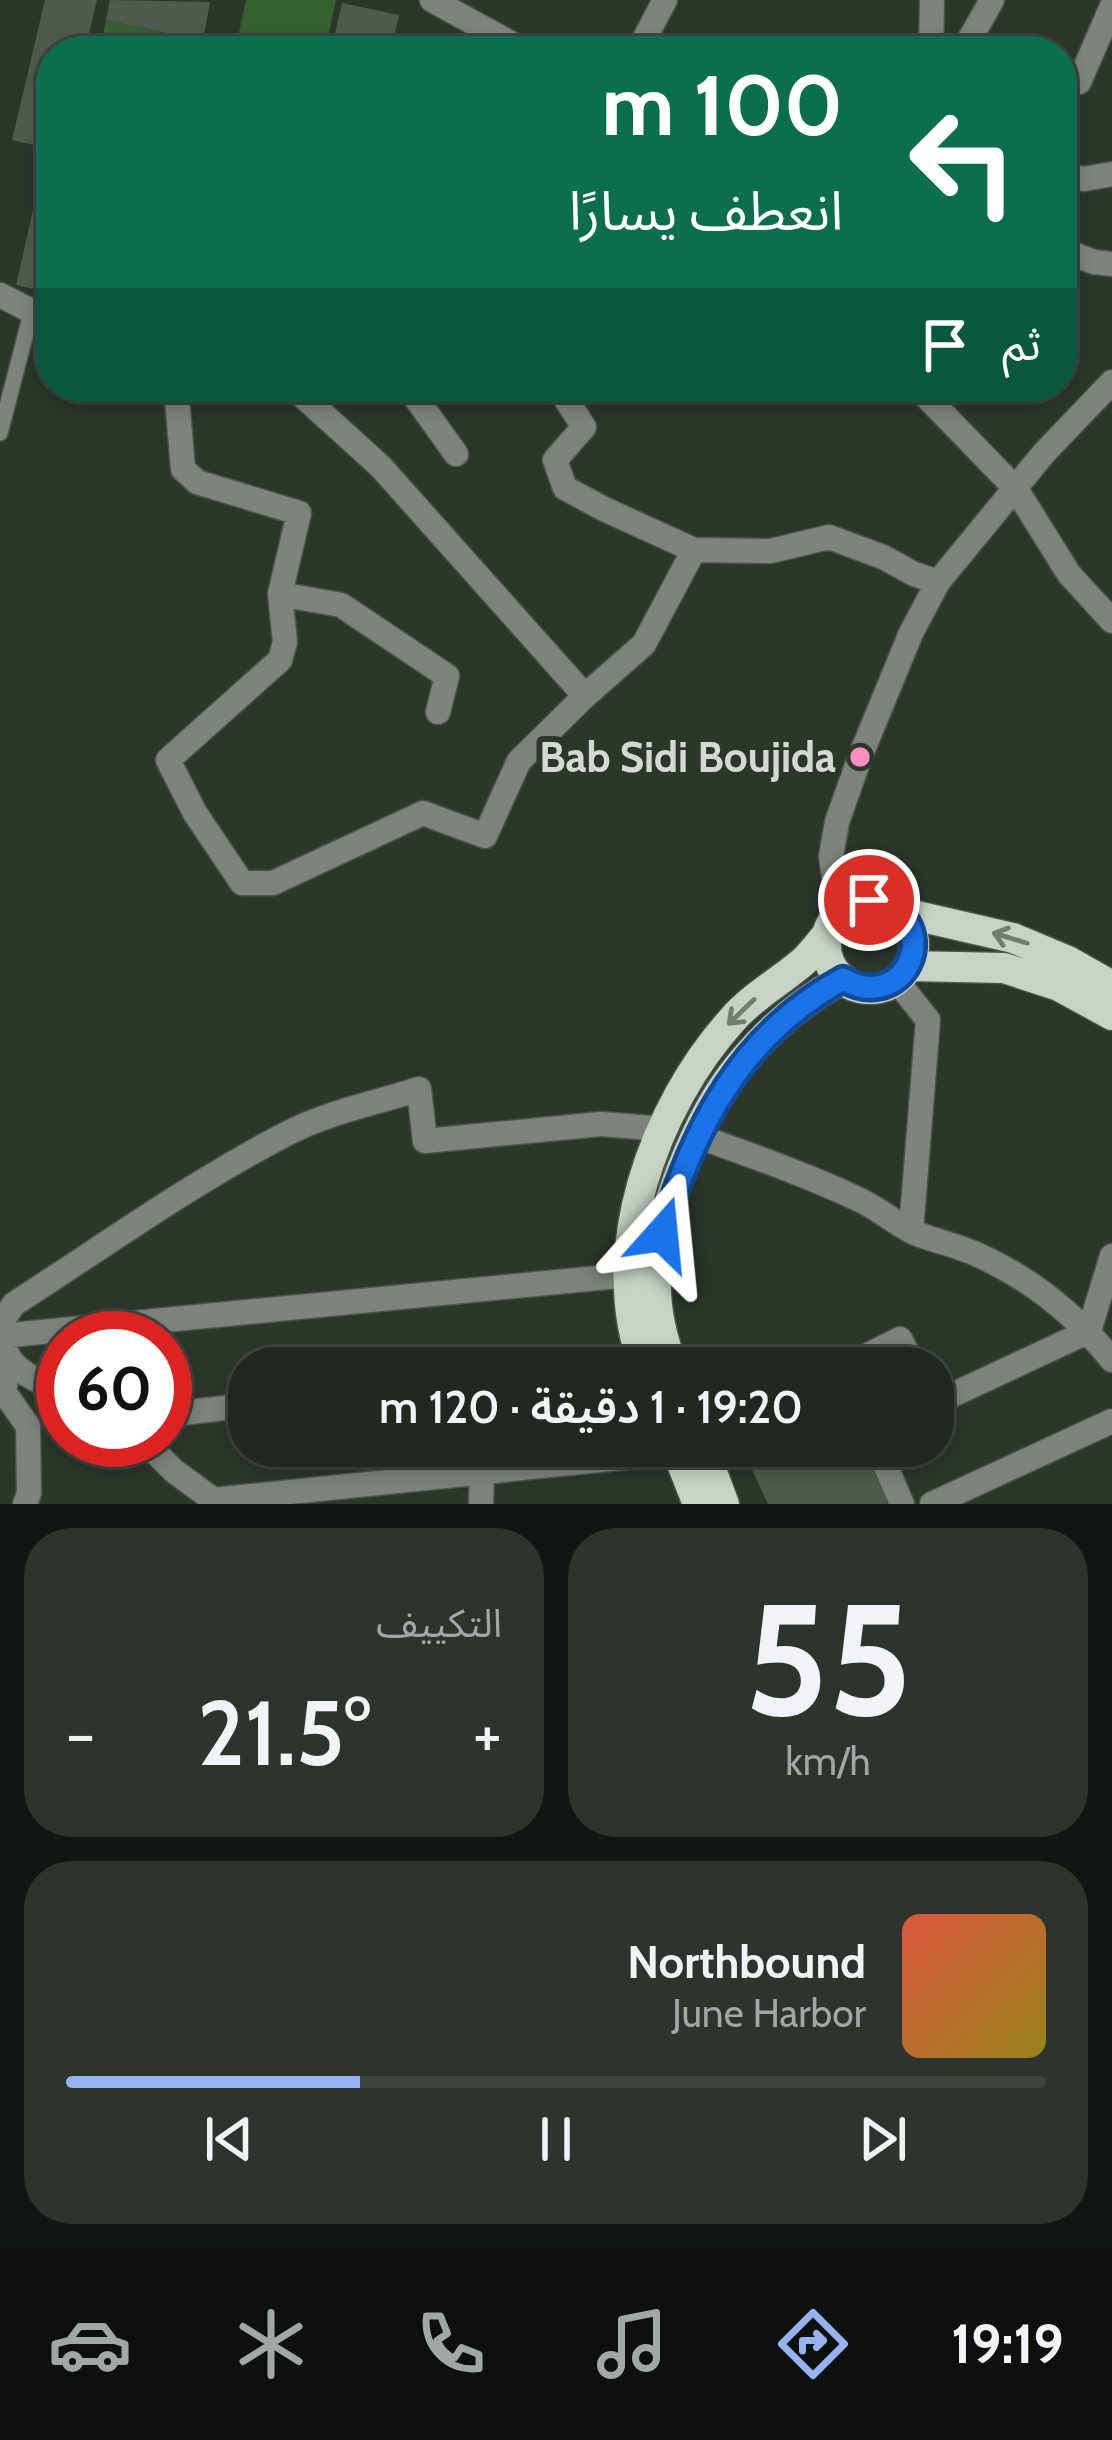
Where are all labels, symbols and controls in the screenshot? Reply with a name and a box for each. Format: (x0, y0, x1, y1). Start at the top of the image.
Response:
text: 100 m (601, 54, 843, 156)
icon: left (885, 84, 1041, 240)
text: انعطف يسارًا (569, 178, 843, 244)
icon: arrive (912, 312, 978, 378)
text: ثم (1002, 317, 1041, 371)
place label: Bab Sidi Boujida (539, 731, 836, 783)
marker: Bab Sidi Boujida (847, 744, 873, 770)
pin (818, 849, 920, 951)
icon: arrive (836, 867, 902, 933)
one-way arrow (992, 926, 1030, 948)
one-way arrow (727, 997, 756, 1025)
position arrow (599, 1171, 725, 1297)
speed limit sign: 60 (36, 1311, 192, 1467)
text: 19:20 · 1 دقيقة · 120 m (379, 1380, 803, 1434)
text: 55 (744, 1564, 912, 1754)
text: التكييف (376, 1599, 502, 1647)
text: 21.5° (197, 1678, 371, 1788)
text: − (66, 1693, 95, 1774)
text: + (473, 1693, 502, 1774)
text: km/h (785, 1737, 871, 1785)
text: Northbound (627, 1935, 866, 1989)
text: June Harbor (672, 1989, 866, 2037)
icon: previous (196, 2106, 262, 2172)
icon: pause (523, 2106, 589, 2172)
icon: next (850, 2106, 916, 2172)
icon: car (48, 2302, 132, 2386)
icon: climate (229, 2302, 313, 2386)
icon: phone (409, 2302, 493, 2386)
icon: music (590, 2302, 674, 2386)
icon: directions (771, 2302, 855, 2386)
text: 19:19 (951, 2311, 1064, 2377)

